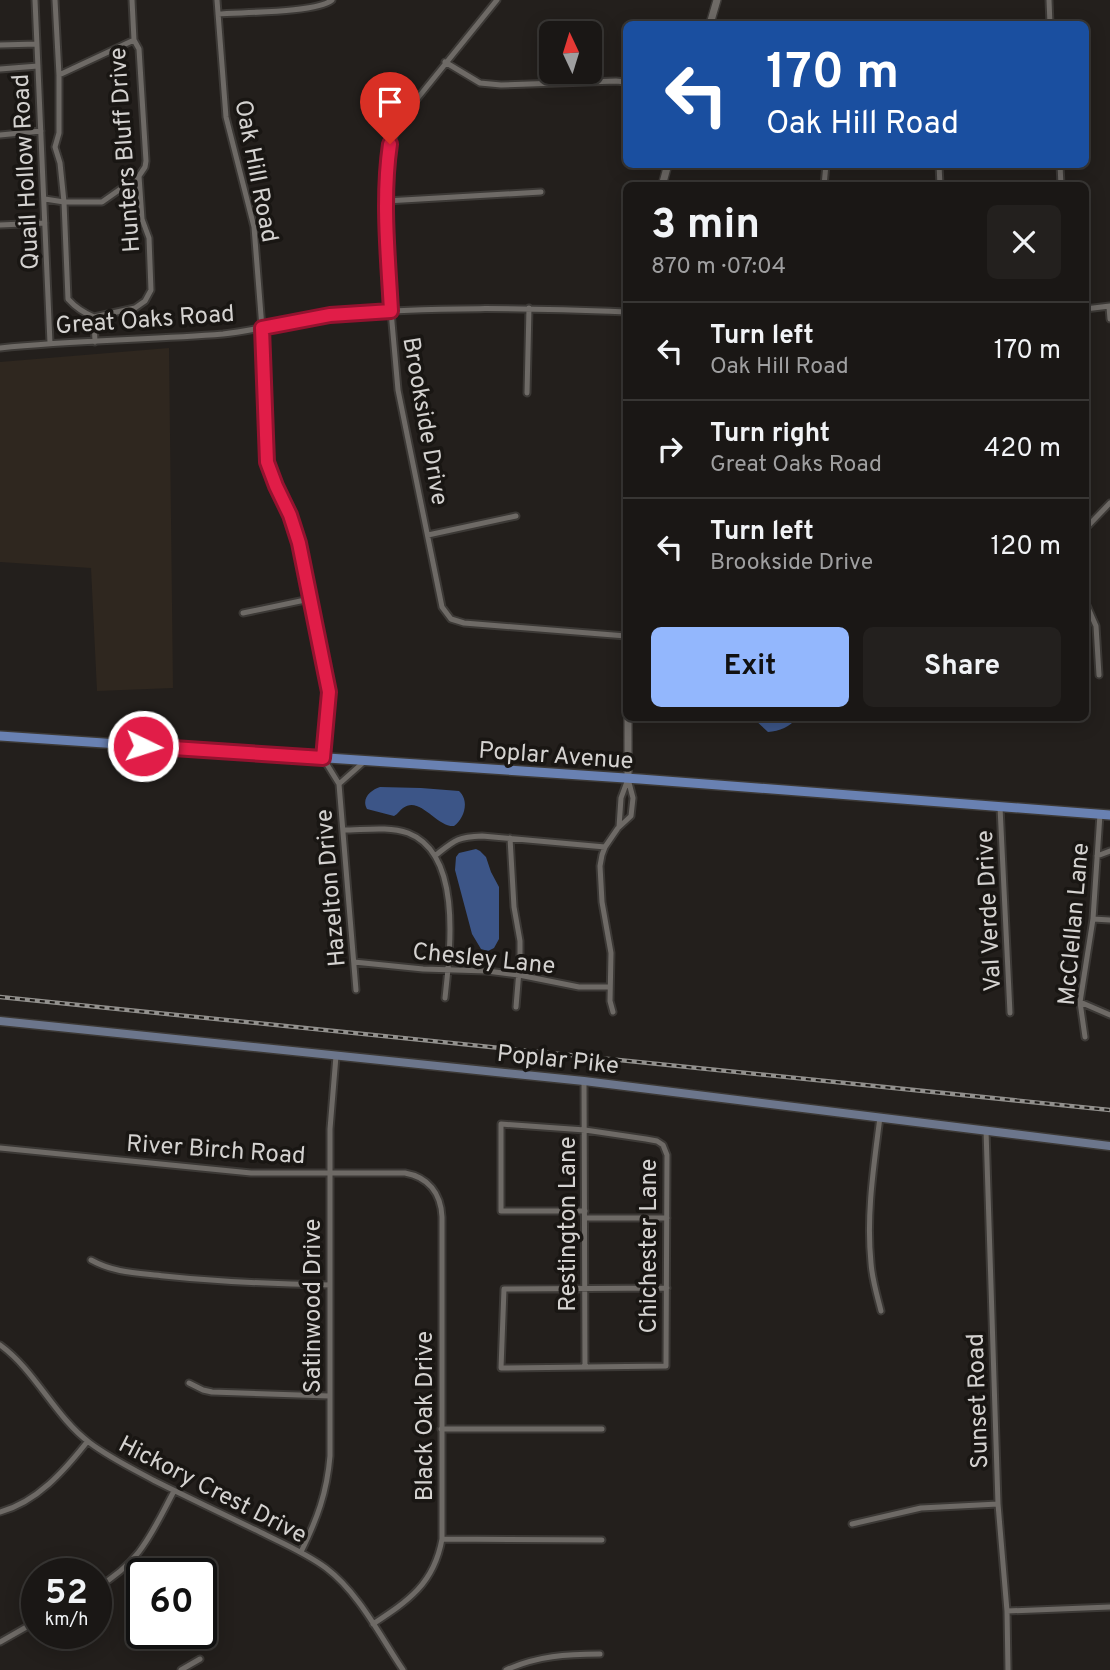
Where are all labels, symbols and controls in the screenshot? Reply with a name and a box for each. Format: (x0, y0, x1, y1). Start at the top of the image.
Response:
north arrow (539, 21, 602, 84)
map controls (539, 21, 602, 84)
text: 170 m (766, 44, 899, 106)
street label: Hunters Bluff Drive (104, 46, 148, 254)
icon: left (651, 49, 742, 140)
pin (360, 72, 420, 144)
street label: Quail Hollow Road (7, 73, 47, 271)
icon: arrive (371, 83, 409, 121)
street label: Oak Hill Road (226, 97, 284, 245)
text: Oak Hill Road (766, 105, 959, 145)
text: 3 min (651, 200, 760, 253)
button: close (987, 205, 1061, 279)
text: 870 m · 07:04 (651, 253, 786, 282)
street label: Great Oaks Road (55, 300, 236, 342)
text: Turn left (710, 320, 814, 353)
icon: left (651, 332, 689, 370)
street label: Brookside Drive (394, 335, 454, 508)
text: 170 m (994, 335, 1061, 368)
text: Oak Hill Road (710, 353, 849, 382)
text: Turn right (710, 418, 830, 451)
icon: right (651, 430, 689, 468)
text: 420 m (984, 433, 1061, 466)
text: Great Oaks Road (710, 451, 882, 480)
text: Turn left (710, 516, 814, 549)
icon: left (651, 528, 689, 566)
text: 120 m (991, 531, 1061, 564)
text: Brookside Drive (710, 549, 873, 578)
button: Exit (651, 627, 849, 707)
button: Share (863, 627, 1061, 707)
position arrow (106, 709, 180, 783)
street label: Poplar Avenue (477, 737, 634, 777)
street label: Hazelton Drive (310, 808, 354, 968)
street label: Val Verde Drive (971, 829, 1009, 992)
street label: McClellan Lane (1053, 841, 1097, 1007)
street label: Chesley Lane (411, 938, 557, 982)
street label: Poplar Pike (495, 1040, 620, 1082)
street label: River Birch Road (125, 1130, 307, 1172)
street label: Restington Lane (554, 1136, 584, 1312)
street label: Chichester Lane (635, 1159, 665, 1333)
street label: Satinwood Drive (299, 1218, 329, 1394)
street label: Black Oak Drive (411, 1331, 441, 1501)
street label: Sunset Road (962, 1333, 996, 1469)
street label: Hickory Crest Drive (113, 1430, 311, 1551)
speed limit sign: 60 (126, 1558, 217, 1649)
text: 52 (45, 1572, 88, 1616)
text: km/h (45, 1609, 88, 1632)

